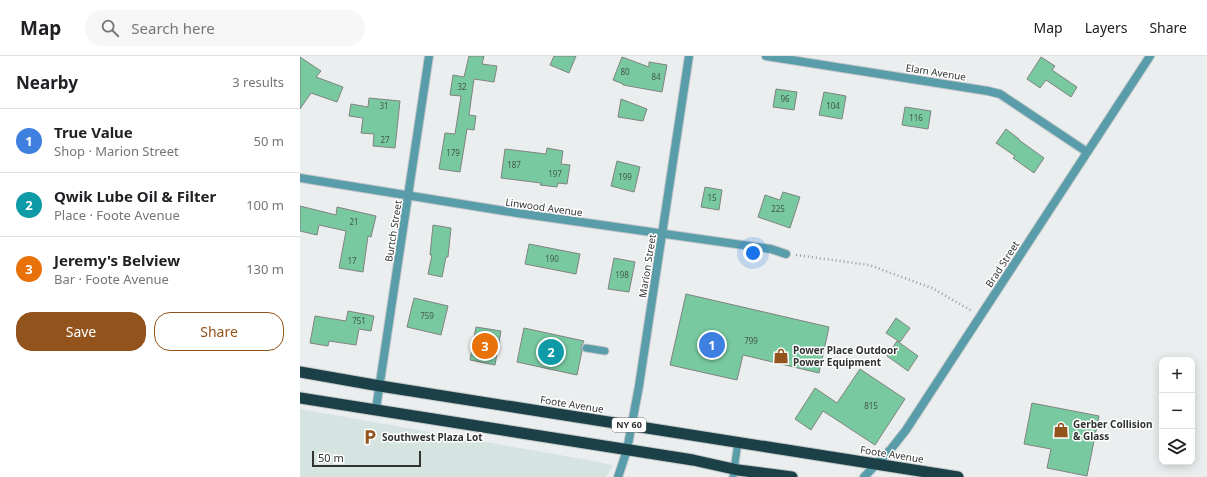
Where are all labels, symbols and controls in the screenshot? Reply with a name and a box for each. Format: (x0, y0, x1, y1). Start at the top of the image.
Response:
search box (85, 10, 365, 46)
text: Map (20, 15, 61, 41)
icon: search (99, 17, 121, 39)
text: Search here (131, 18, 215, 38)
text: Map (1034, 18, 1063, 37)
text: Layers (1085, 18, 1127, 37)
text: Share (1149, 18, 1187, 37)
street label: Elam Avenue (905, 60, 967, 84)
house number: 80 (620, 66, 630, 77)
text: Nearby (16, 71, 78, 94)
house number: 84 (651, 71, 661, 82)
text: 3 results (232, 73, 284, 91)
house number: 32 (457, 81, 467, 92)
house number: 96 (780, 93, 790, 104)
house number: 31 (379, 100, 389, 111)
house number: 104 (826, 100, 840, 111)
house number: 116 (909, 112, 923, 123)
text: True Value (54, 122, 133, 142)
text: 1 (25, 132, 33, 150)
text: 50 m (254, 132, 284, 150)
house number: 27 (380, 134, 390, 145)
text: Shop · Marion Street (54, 142, 179, 160)
house number: 179 (446, 147, 460, 158)
house number: 187 (507, 159, 521, 170)
house number: 197 (548, 168, 562, 179)
house number: 199 (618, 171, 632, 182)
text: Qwik Lube Oil & Filter (54, 186, 216, 206)
house number: 15 (707, 192, 717, 203)
street label: Linwood Avenue (504, 195, 584, 219)
text: 2 (25, 196, 33, 214)
text: 100 m (246, 196, 284, 214)
street label: Burtch Street (381, 199, 405, 263)
house number: 225 (771, 203, 785, 214)
text: Place · Foote Avenue (54, 206, 180, 224)
house number: 21 (349, 216, 359, 227)
street label: Marion Street (635, 233, 659, 299)
street label: Brad Street (982, 238, 1022, 290)
your location (743, 243, 763, 263)
text: Jeremy's Belview (54, 250, 180, 270)
house number: 190 (545, 253, 559, 264)
house number: 17 (347, 255, 357, 266)
text: 3 (25, 260, 33, 278)
text: 130 m (246, 260, 284, 278)
house number: 198 (615, 269, 629, 280)
text: Bar · Foote Avenue (54, 270, 169, 288)
house number: 759 (420, 310, 434, 321)
button: Save (16, 312, 146, 351)
button: Share (154, 312, 284, 351)
house number: 751 (352, 315, 366, 326)
pin: 1 (699, 330, 725, 360)
pin: 3 (472, 331, 498, 361)
house number: 799 (744, 335, 758, 346)
pin: 2 (538, 337, 564, 367)
place label: Power Place Outdoor Power Equipment (793, 343, 898, 369)
shop icon: Power Place Outdoor Power Equipment (772, 347, 790, 365)
map controls (1159, 357, 1195, 465)
button: + (1159, 357, 1195, 393)
street label: Foote Avenue (539, 392, 605, 416)
button: − (1159, 393, 1195, 429)
house number: 815 (864, 400, 878, 411)
place label: Gerber Collision & Glass (1073, 417, 1152, 443)
road number: NY 60 (612, 418, 646, 432)
shop icon: Gerber Collision & Glass (1052, 421, 1070, 439)
parking icon: Southwest Plaza Lot (361, 428, 379, 446)
button: layers (1159, 429, 1195, 465)
place label: Southwest Plaza Lot (382, 430, 483, 444)
street label: Foote Avenue (859, 442, 925, 466)
scale bar (312, 449, 421, 468)
text: 50 m (318, 450, 344, 465)

